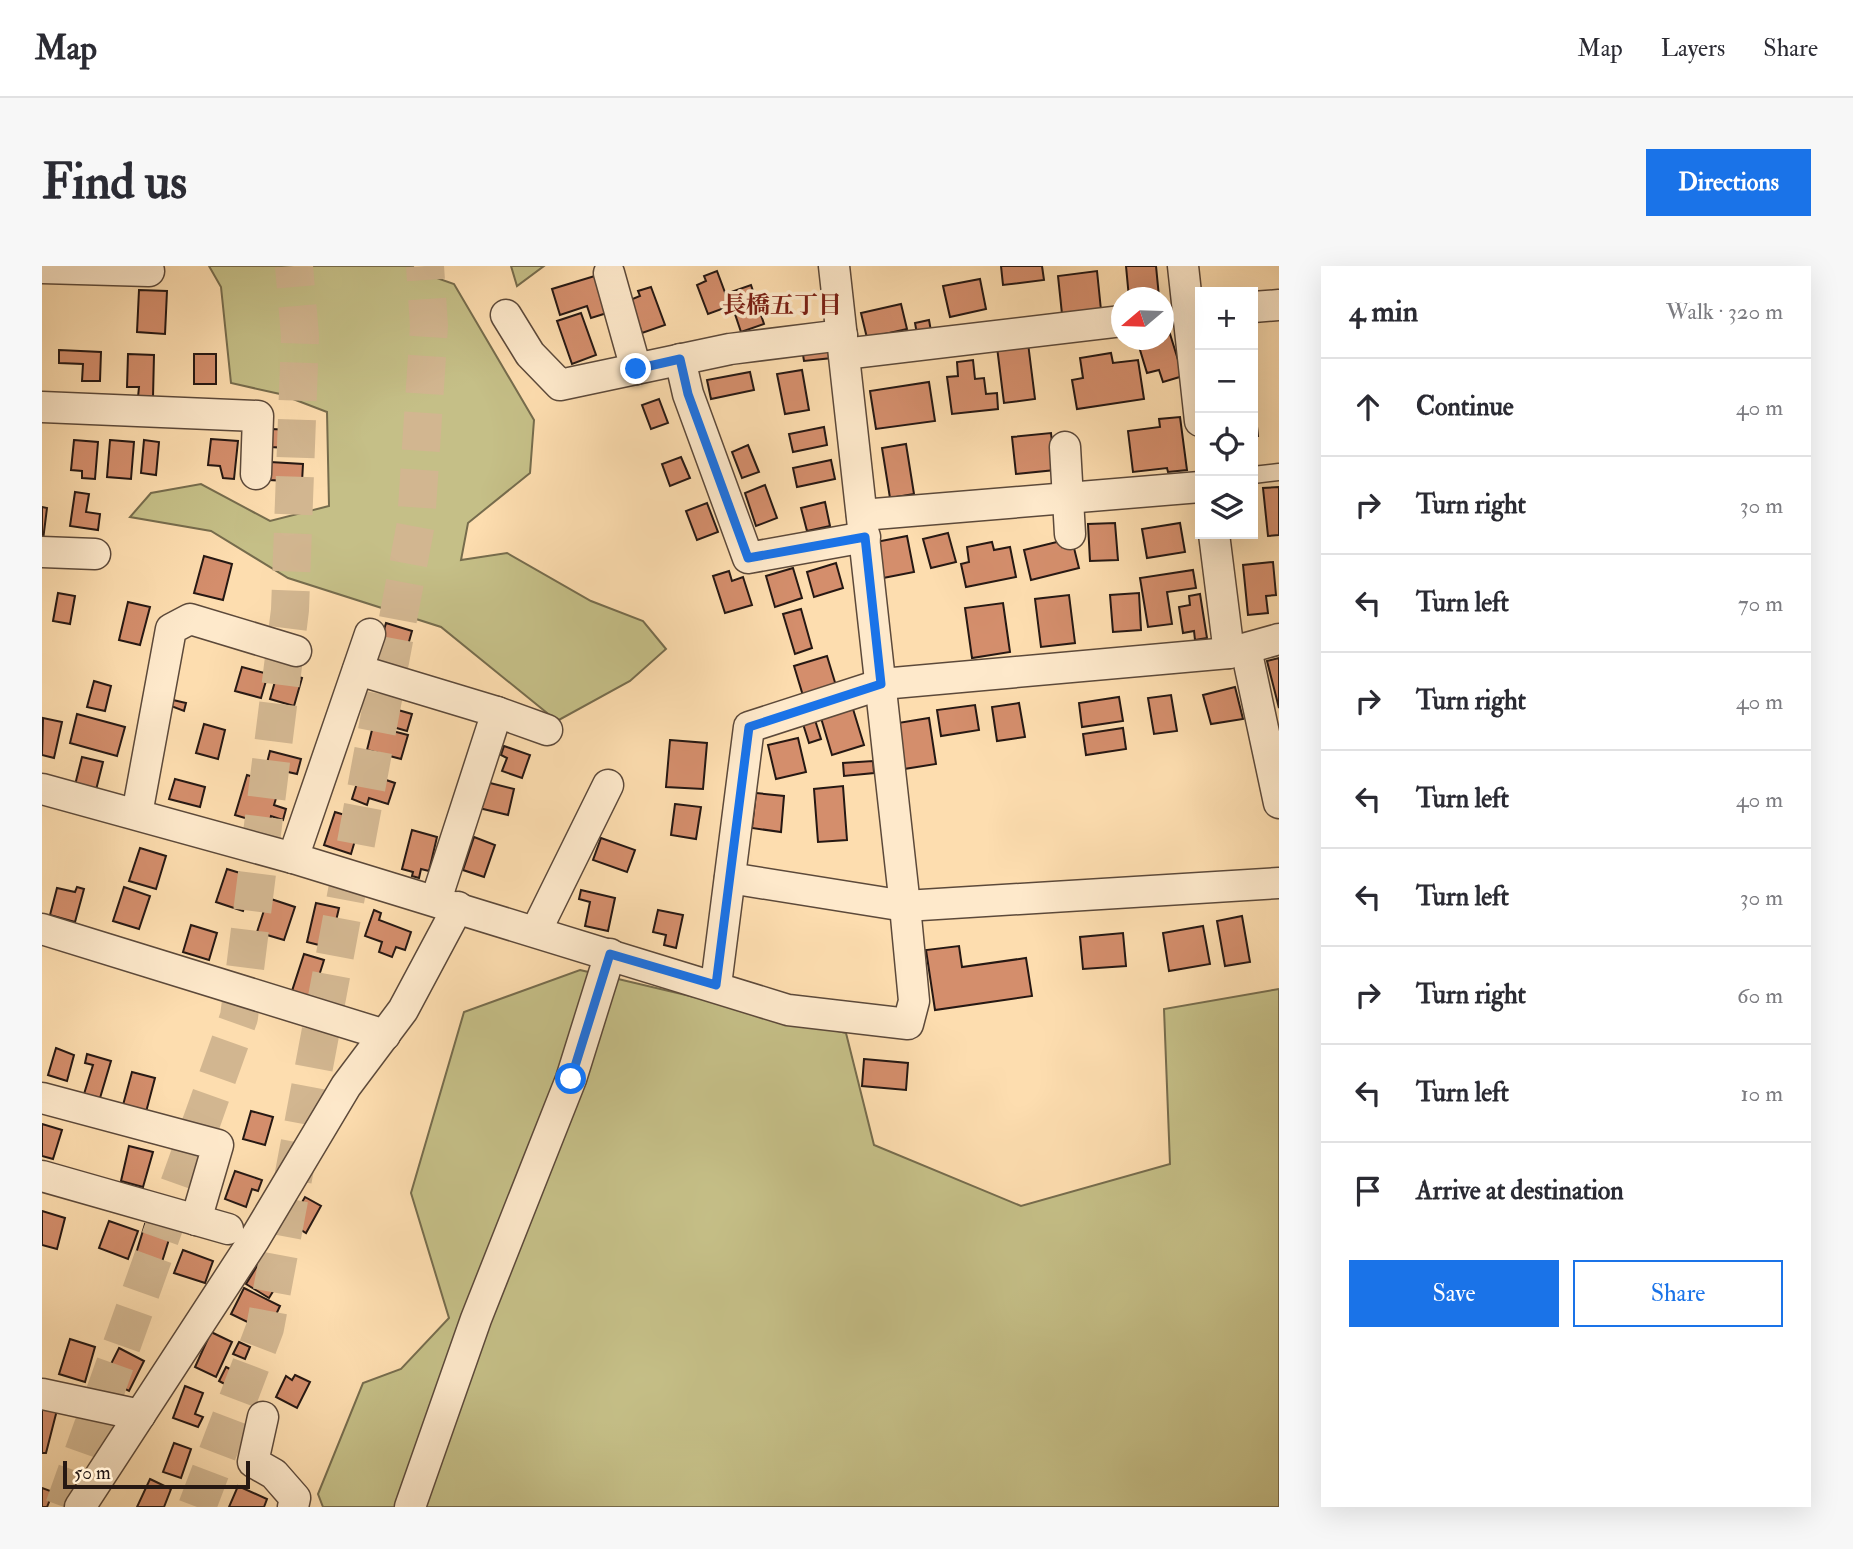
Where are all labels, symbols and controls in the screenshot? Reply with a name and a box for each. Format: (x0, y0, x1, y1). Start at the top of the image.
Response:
text: Map (35, 28, 97, 69)
text: Map (1578, 33, 1623, 64)
text: Layers (1661, 33, 1725, 64)
text: Share (1763, 33, 1818, 64)
button: Directions (1646, 149, 1811, 216)
text: Find us (42, 152, 187, 213)
north arrow (1111, 287, 1174, 350)
map controls (1195, 287, 1258, 539)
button: + (1195, 287, 1258, 350)
district label: 長橋五丁目 (722, 290, 842, 321)
text: 4 min (1349, 293, 1418, 330)
text: Walk · 320 m (1666, 297, 1783, 326)
button: − (1195, 350, 1258, 413)
route end (620, 353, 651, 384)
icon: ahead (1349, 388, 1387, 426)
text: Continue (1416, 391, 1514, 423)
text: 40 m (1736, 393, 1783, 422)
button: locate (1195, 413, 1258, 476)
button: layers (1195, 476, 1258, 539)
icon: right (1349, 486, 1387, 524)
text: Turn right (1416, 489, 1526, 521)
text: 30 m (1740, 491, 1783, 520)
icon: left (1349, 584, 1387, 622)
text: Turn left (1416, 587, 1509, 619)
text: 70 m (1738, 589, 1783, 618)
icon: right (1349, 682, 1387, 720)
text: Turn right (1416, 685, 1526, 717)
text: 40 m (1736, 687, 1783, 716)
icon: left (1349, 780, 1387, 818)
text: Turn left (1416, 783, 1509, 815)
text: 40 m (1736, 785, 1783, 814)
icon: left (1349, 878, 1387, 916)
text: Turn left (1416, 881, 1509, 913)
text: 30 m (1740, 883, 1783, 912)
icon: right (1349, 976, 1387, 1014)
text: Turn right (1416, 979, 1526, 1011)
text: 60 m (1737, 981, 1783, 1010)
route start (555, 1063, 586, 1094)
icon: left (1349, 1074, 1387, 1112)
text: Turn left (1416, 1077, 1509, 1109)
text: 10 m (1740, 1079, 1783, 1108)
icon: arrive (1349, 1172, 1387, 1210)
text: Arrive at destination (1416, 1175, 1624, 1207)
button: Save (1349, 1260, 1559, 1327)
button: Share (1573, 1260, 1783, 1327)
scale bar (63, 1458, 250, 1490)
text: 50 m (74, 1461, 111, 1485)

